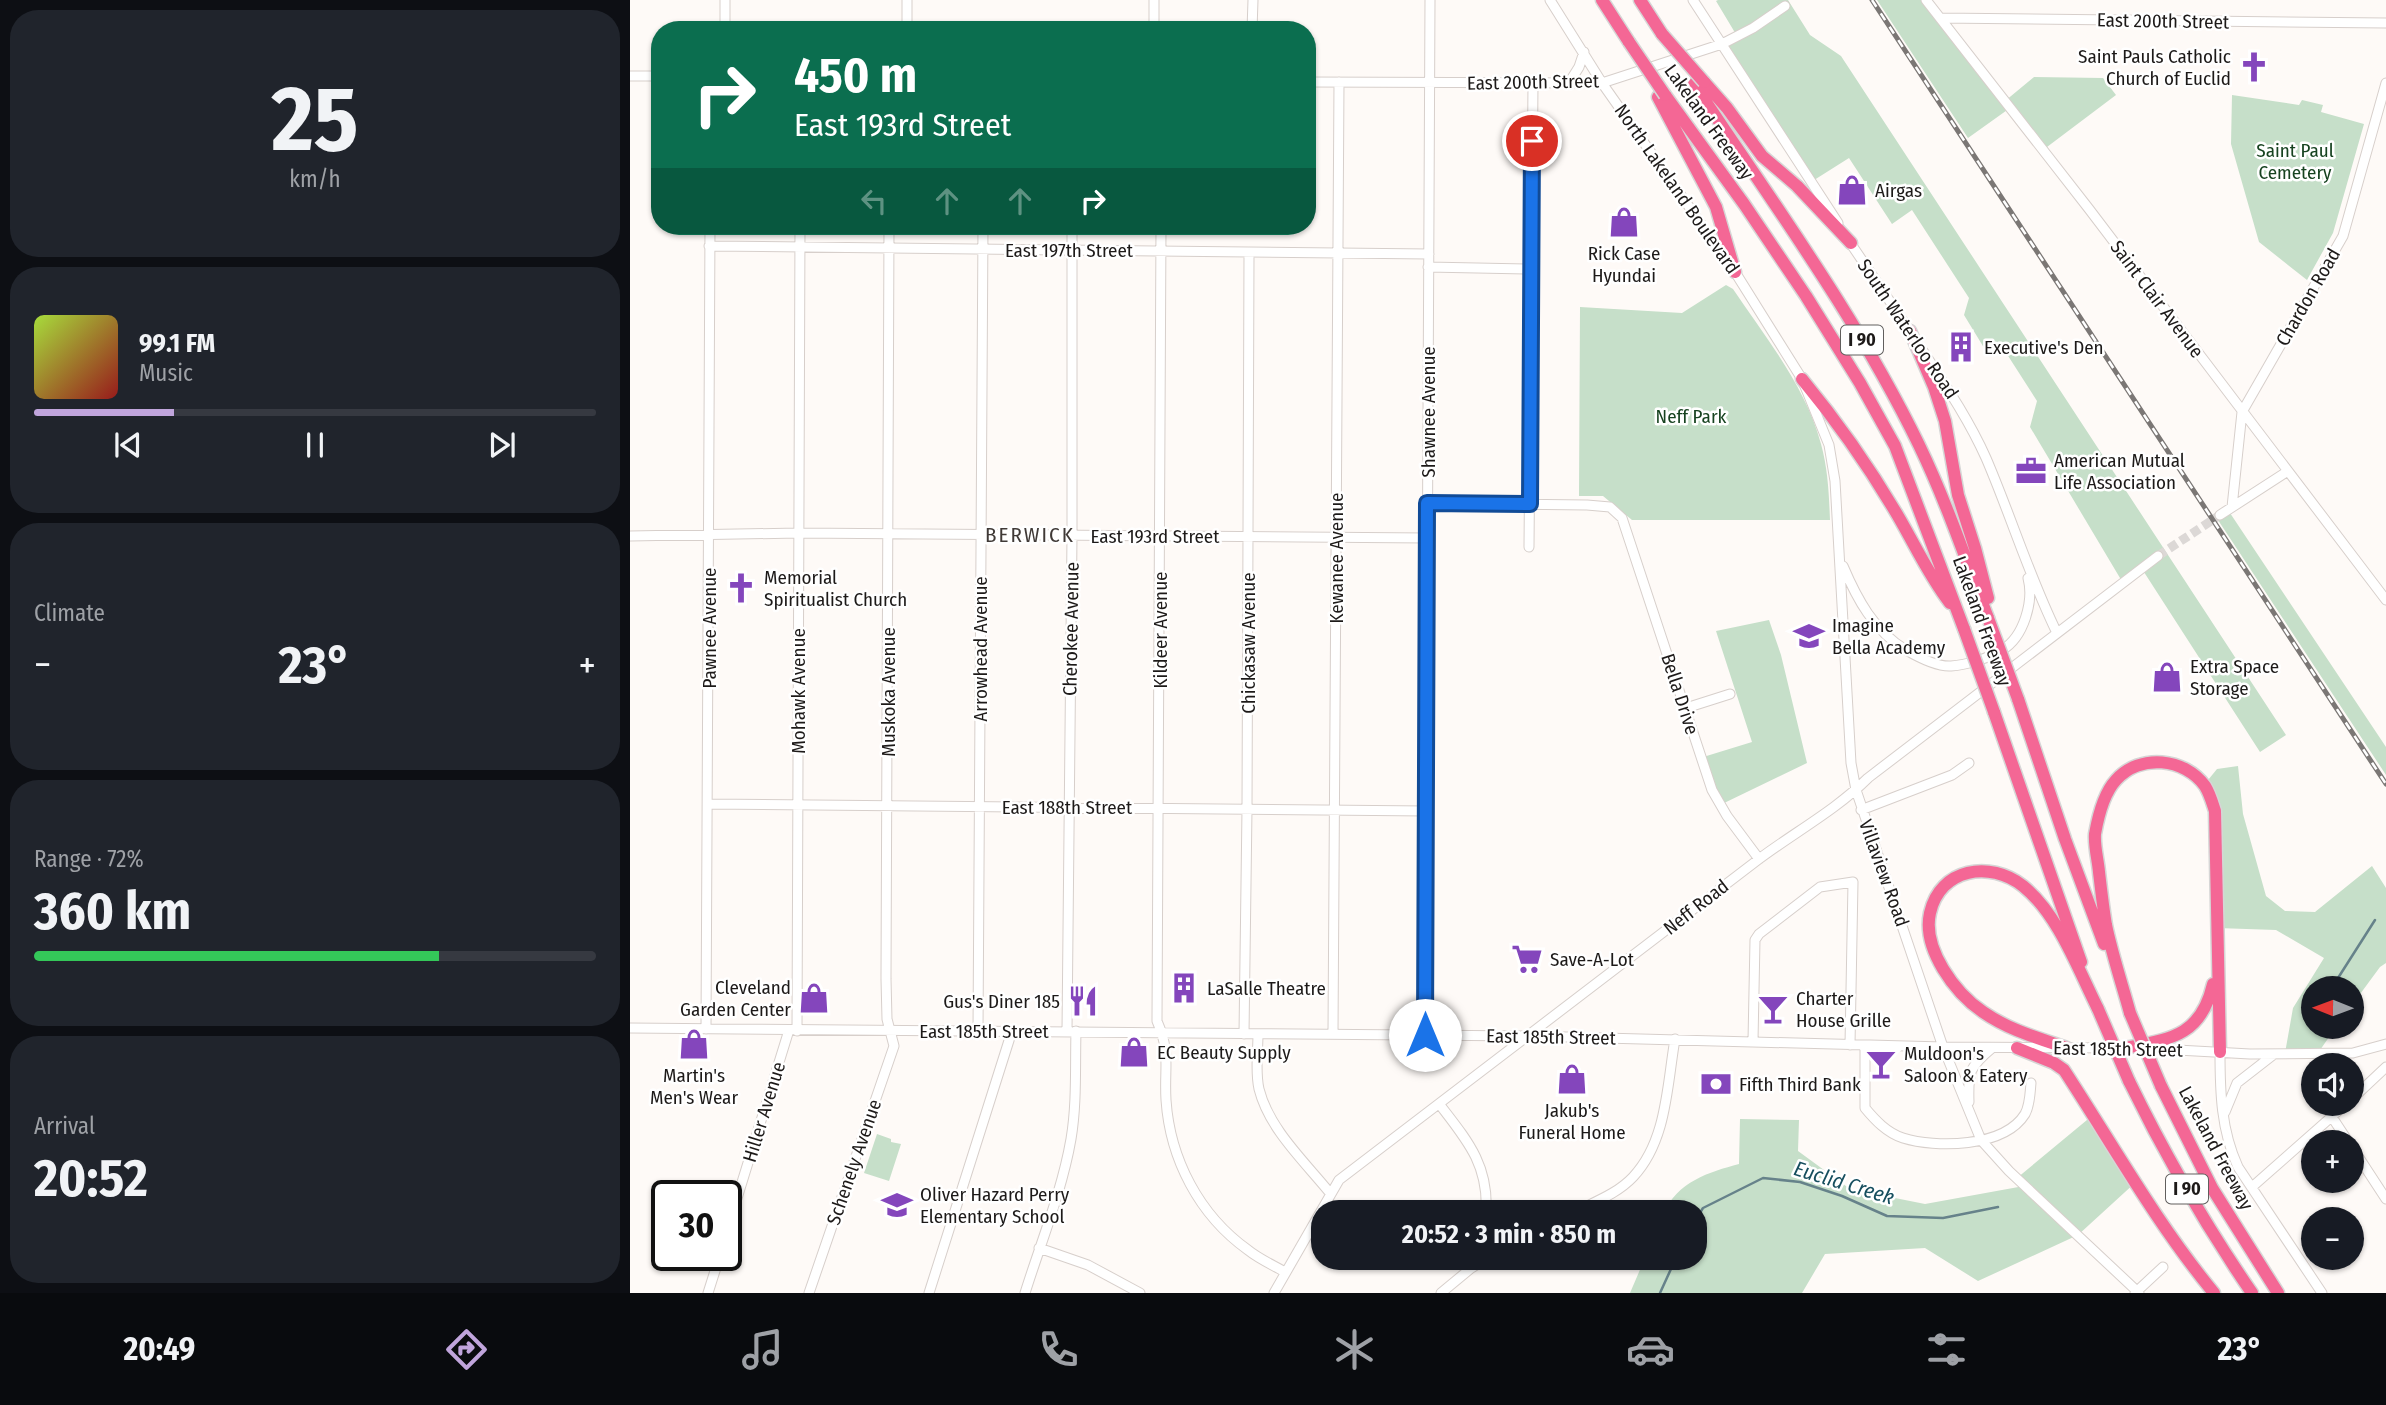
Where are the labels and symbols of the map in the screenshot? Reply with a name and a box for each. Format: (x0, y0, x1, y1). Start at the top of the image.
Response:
street label: East 200th Street (2097, 8, 2230, 34)
place label: Saint Pauls Catholic Church of Euclid (2078, 45, 2231, 90)
church icon: Saint Pauls Catholic Church of Euclid (2237, 50, 2271, 84)
street label: Lakeland Freeway (1659, 60, 1759, 185)
street label: East 200th Street (1467, 69, 1600, 95)
street label: North Lakeland Boulevard (1610, 100, 1744, 278)
pin (1502, 111, 1562, 171)
park label: Saint Paul Cemetery (2256, 139, 2334, 184)
shop icon: Airgas (1835, 173, 1869, 207)
place label: Airgas (1875, 179, 1922, 202)
shop icon: Rick Case Hyundai (1607, 205, 1641, 239)
street label: Saint Clair Avenue (2105, 236, 2209, 362)
street label: East 197th Street (1005, 239, 1134, 262)
place label: Rick Case Hyundai (1588, 242, 1660, 287)
street label: Chardon Road (2271, 244, 2345, 350)
street label: South Waterloo Road (1853, 255, 1963, 403)
road number: I 90 (1841, 326, 1883, 354)
building icon: Executive's Den (1944, 330, 1978, 364)
place label: Executive's Den (1984, 336, 2104, 359)
street label: Shawnee Avenue (1417, 346, 1440, 478)
park label: Neff Park (1656, 405, 1727, 428)
place label: American Mutual Life Association (2054, 449, 2185, 494)
office icon: American Mutual Life Association (2014, 454, 2048, 488)
street label: Kewanee Avenue (1325, 492, 1348, 624)
district label: BERWICK (985, 522, 1075, 548)
street label: East 193rd Street (1091, 525, 1220, 548)
street label: Lakeland Freeway (1948, 553, 2016, 690)
street label: Cherokee Avenue (1058, 562, 1084, 696)
place label: Memorial Spiritualist Church (764, 566, 907, 611)
street label: Pawnee Avenue (698, 568, 721, 688)
church icon: Memorial Spiritualist Church (724, 571, 758, 605)
street label: Kildeer Avenue (1149, 572, 1172, 688)
street label: Chickasaw Avenue (1237, 572, 1260, 714)
street label: Arrowhead Avenue (969, 576, 992, 722)
place label: Imagine Bella Academy (1832, 614, 1946, 659)
school or university icon: Imagine Bella Academy (1792, 619, 1826, 653)
street label: Muskoka Avenue (877, 627, 900, 757)
street label: Mohawk Avenue (787, 628, 810, 754)
street label: Bella Drive (1656, 651, 1704, 737)
place label: Extra Space Storage (2190, 655, 2279, 700)
shop icon: Extra Space Storage (2150, 660, 2184, 694)
street label: East 188th Street (1002, 796, 1133, 819)
street label: Villaview Road (1854, 816, 1914, 930)
street label: Neff Road (1659, 874, 1733, 940)
supermarket icon: Save-A-Lot (1510, 942, 1544, 976)
place label: Save-A-Lot (1550, 948, 1635, 971)
building icon: LaSalle Theatre (1167, 971, 1201, 1005)
place label: Cleveland Garden Center (680, 976, 791, 1021)
north arrow (2301, 976, 2364, 1040)
place label: LaSalle Theatre (1207, 977, 1326, 1000)
shop icon: Cleveland Garden Center (797, 981, 831, 1015)
restaurant icon: Gus's Diner 185 (1066, 984, 1100, 1018)
place label: Charter House Grille (1796, 987, 1891, 1032)
place label: Gus's Diner 185 (943, 990, 1060, 1013)
bar icon: Charter House Grille (1756, 992, 1790, 1026)
position arrow (1388, 998, 1462, 1072)
street label: East 185th Street (919, 1020, 1050, 1043)
street label: East 185th Street (1486, 1024, 1617, 1050)
shop icon: Martin's Men's Wear (677, 1027, 711, 1061)
shop icon: EC Beauty Supply (1117, 1035, 1151, 1069)
street label: East 185th Street (2053, 1036, 2184, 1062)
place label: EC Beauty Supply (1157, 1041, 1291, 1064)
place label: Muldoon's Saloon & Eatery (1904, 1042, 2028, 1087)
bar icon: Muldoon's Saloon & Eatery (1864, 1047, 1898, 1081)
street label: Hiller Avenue (738, 1059, 790, 1165)
shop icon: Jakub's Funeral Home (1555, 1062, 1589, 1096)
place label: Martin's Men's Wear (650, 1064, 738, 1109)
bank icon: Fifth Third Bank (1699, 1067, 1733, 1101)
place label: Fifth Third Bank (1739, 1073, 1861, 1096)
street label: Lakeland Freeway (2174, 1082, 2259, 1214)
street label: Schenely Avenue (822, 1096, 886, 1228)
place label: Jakub's Funeral Home (1518, 1099, 1626, 1144)
water label: Euclid Creek (1791, 1155, 1897, 1211)
road number: I 90 (2166, 1174, 2208, 1204)
speed limit sign: 30 (651, 1180, 742, 1271)
place label: Oliver Hazard Perry Elementary School (920, 1183, 1070, 1228)
school or university icon: Oliver Hazard Perry Elementary School (880, 1188, 914, 1222)

